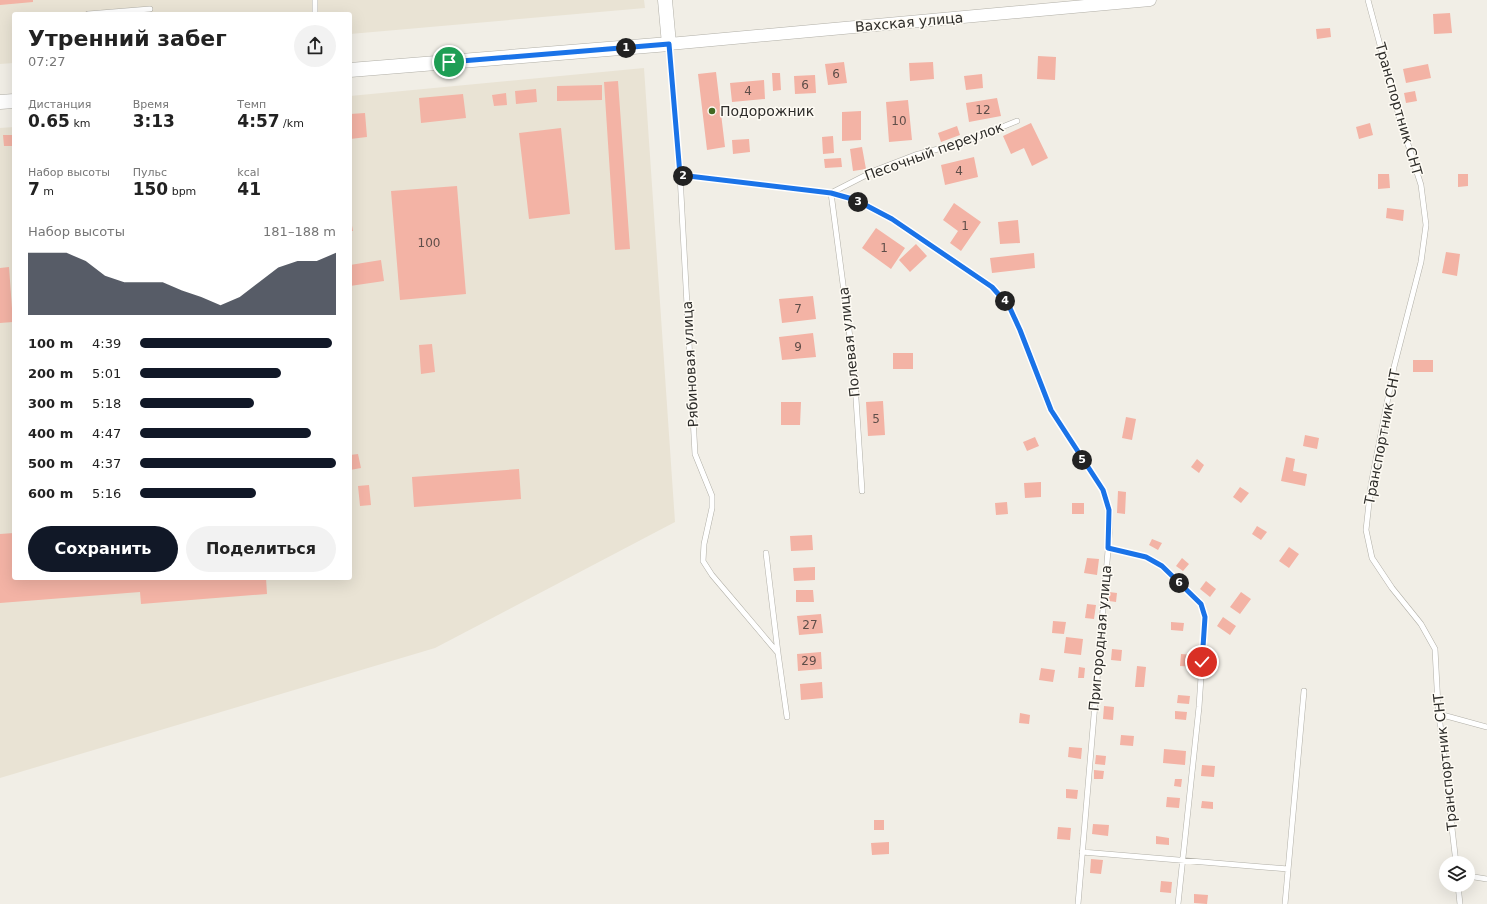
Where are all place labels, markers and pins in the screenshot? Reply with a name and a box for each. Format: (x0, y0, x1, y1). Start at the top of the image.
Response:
pin: 1 (616, 38, 636, 58)
pin (432, 45, 466, 79)
place label: Подорожник (720, 103, 814, 119)
marker: Подорожник (707, 106, 717, 116)
pin: 2 (673, 166, 693, 186)
pin: 3 (848, 192, 868, 212)
pin: 4 (995, 291, 1015, 311)
pin: 5 (1072, 450, 1092, 470)
pin: 6 (1169, 573, 1189, 593)
pin (1185, 645, 1219, 679)

